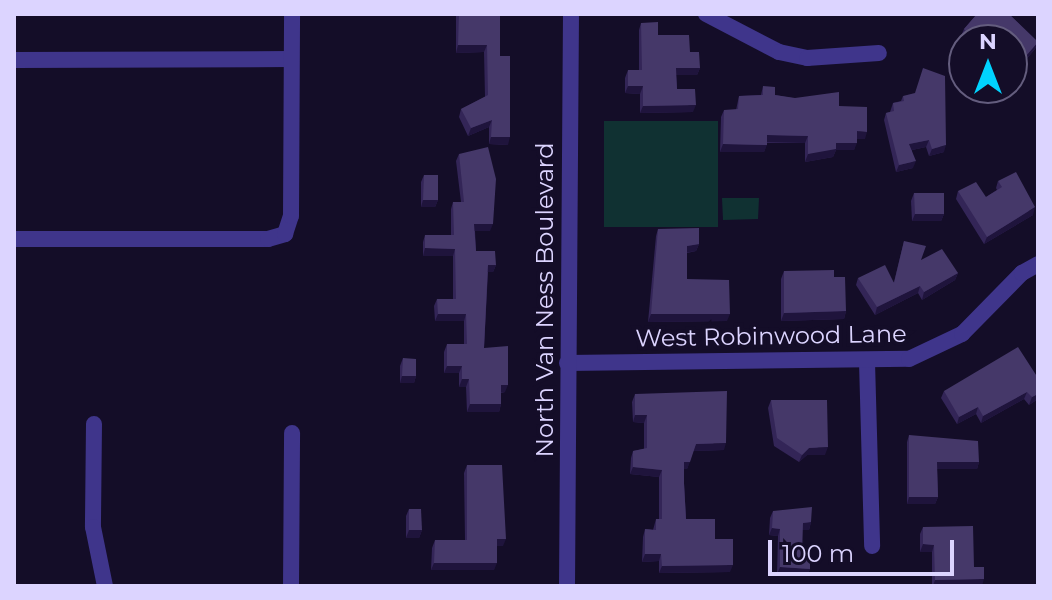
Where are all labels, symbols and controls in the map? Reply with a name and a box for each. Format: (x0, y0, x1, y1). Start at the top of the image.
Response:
north arrow (948, 24, 1028, 104)
text: N (979, 28, 997, 55)
street label: North Van Ness Boulevard (531, 143, 559, 457)
street label: West Robinwood Lane (635, 319, 907, 353)
scale bar (772, 524, 958, 574)
text: 100 m (782, 539, 854, 568)

